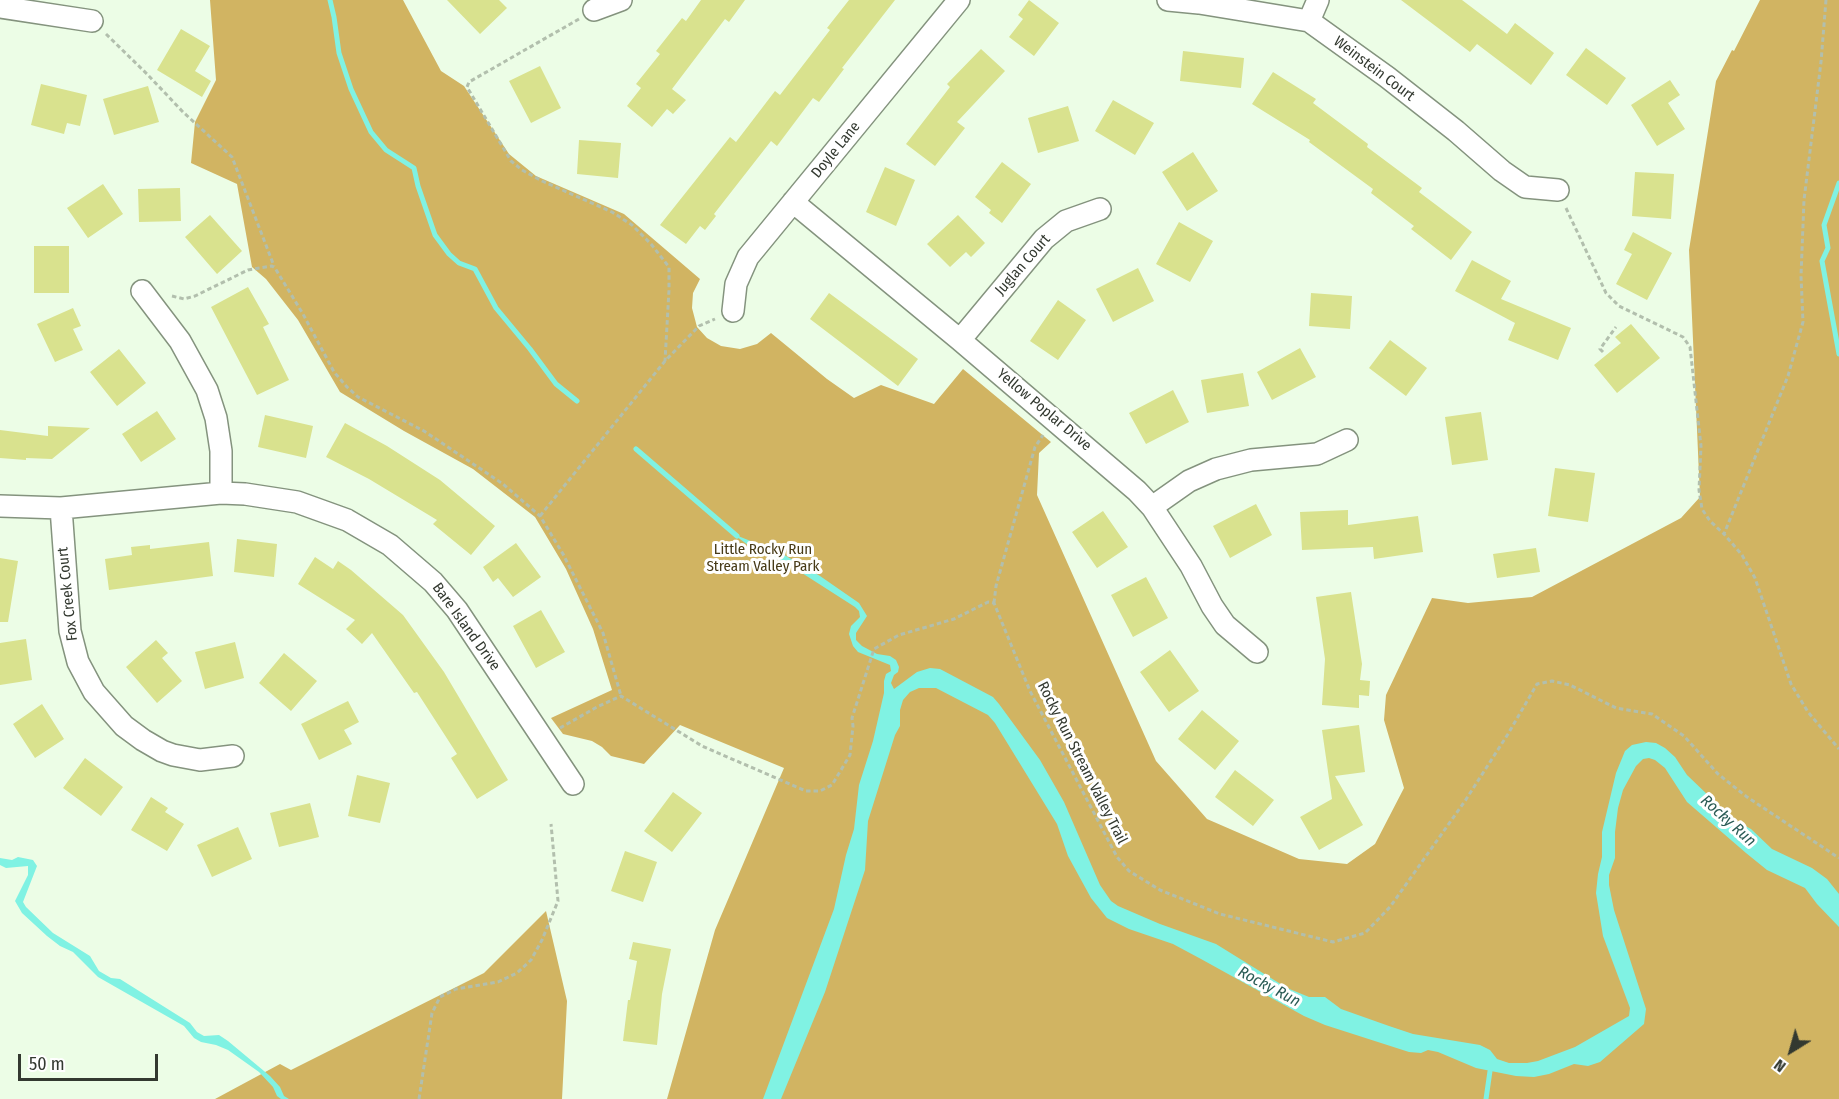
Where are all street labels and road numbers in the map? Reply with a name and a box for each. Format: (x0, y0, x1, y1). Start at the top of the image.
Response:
street label: Weinstein Court (1330, 33, 1418, 105)
street label: Doyle Lane (808, 118, 864, 182)
street label: Juglan Court (992, 231, 1054, 299)
street label: Yellow Poplar Drive (993, 365, 1095, 455)
street label: Fox Creek Court (54, 546, 82, 642)
street label: Bare Island Drive (428, 580, 504, 674)
street label: Rocky Run Stream Valley Trail (1033, 679, 1131, 847)

